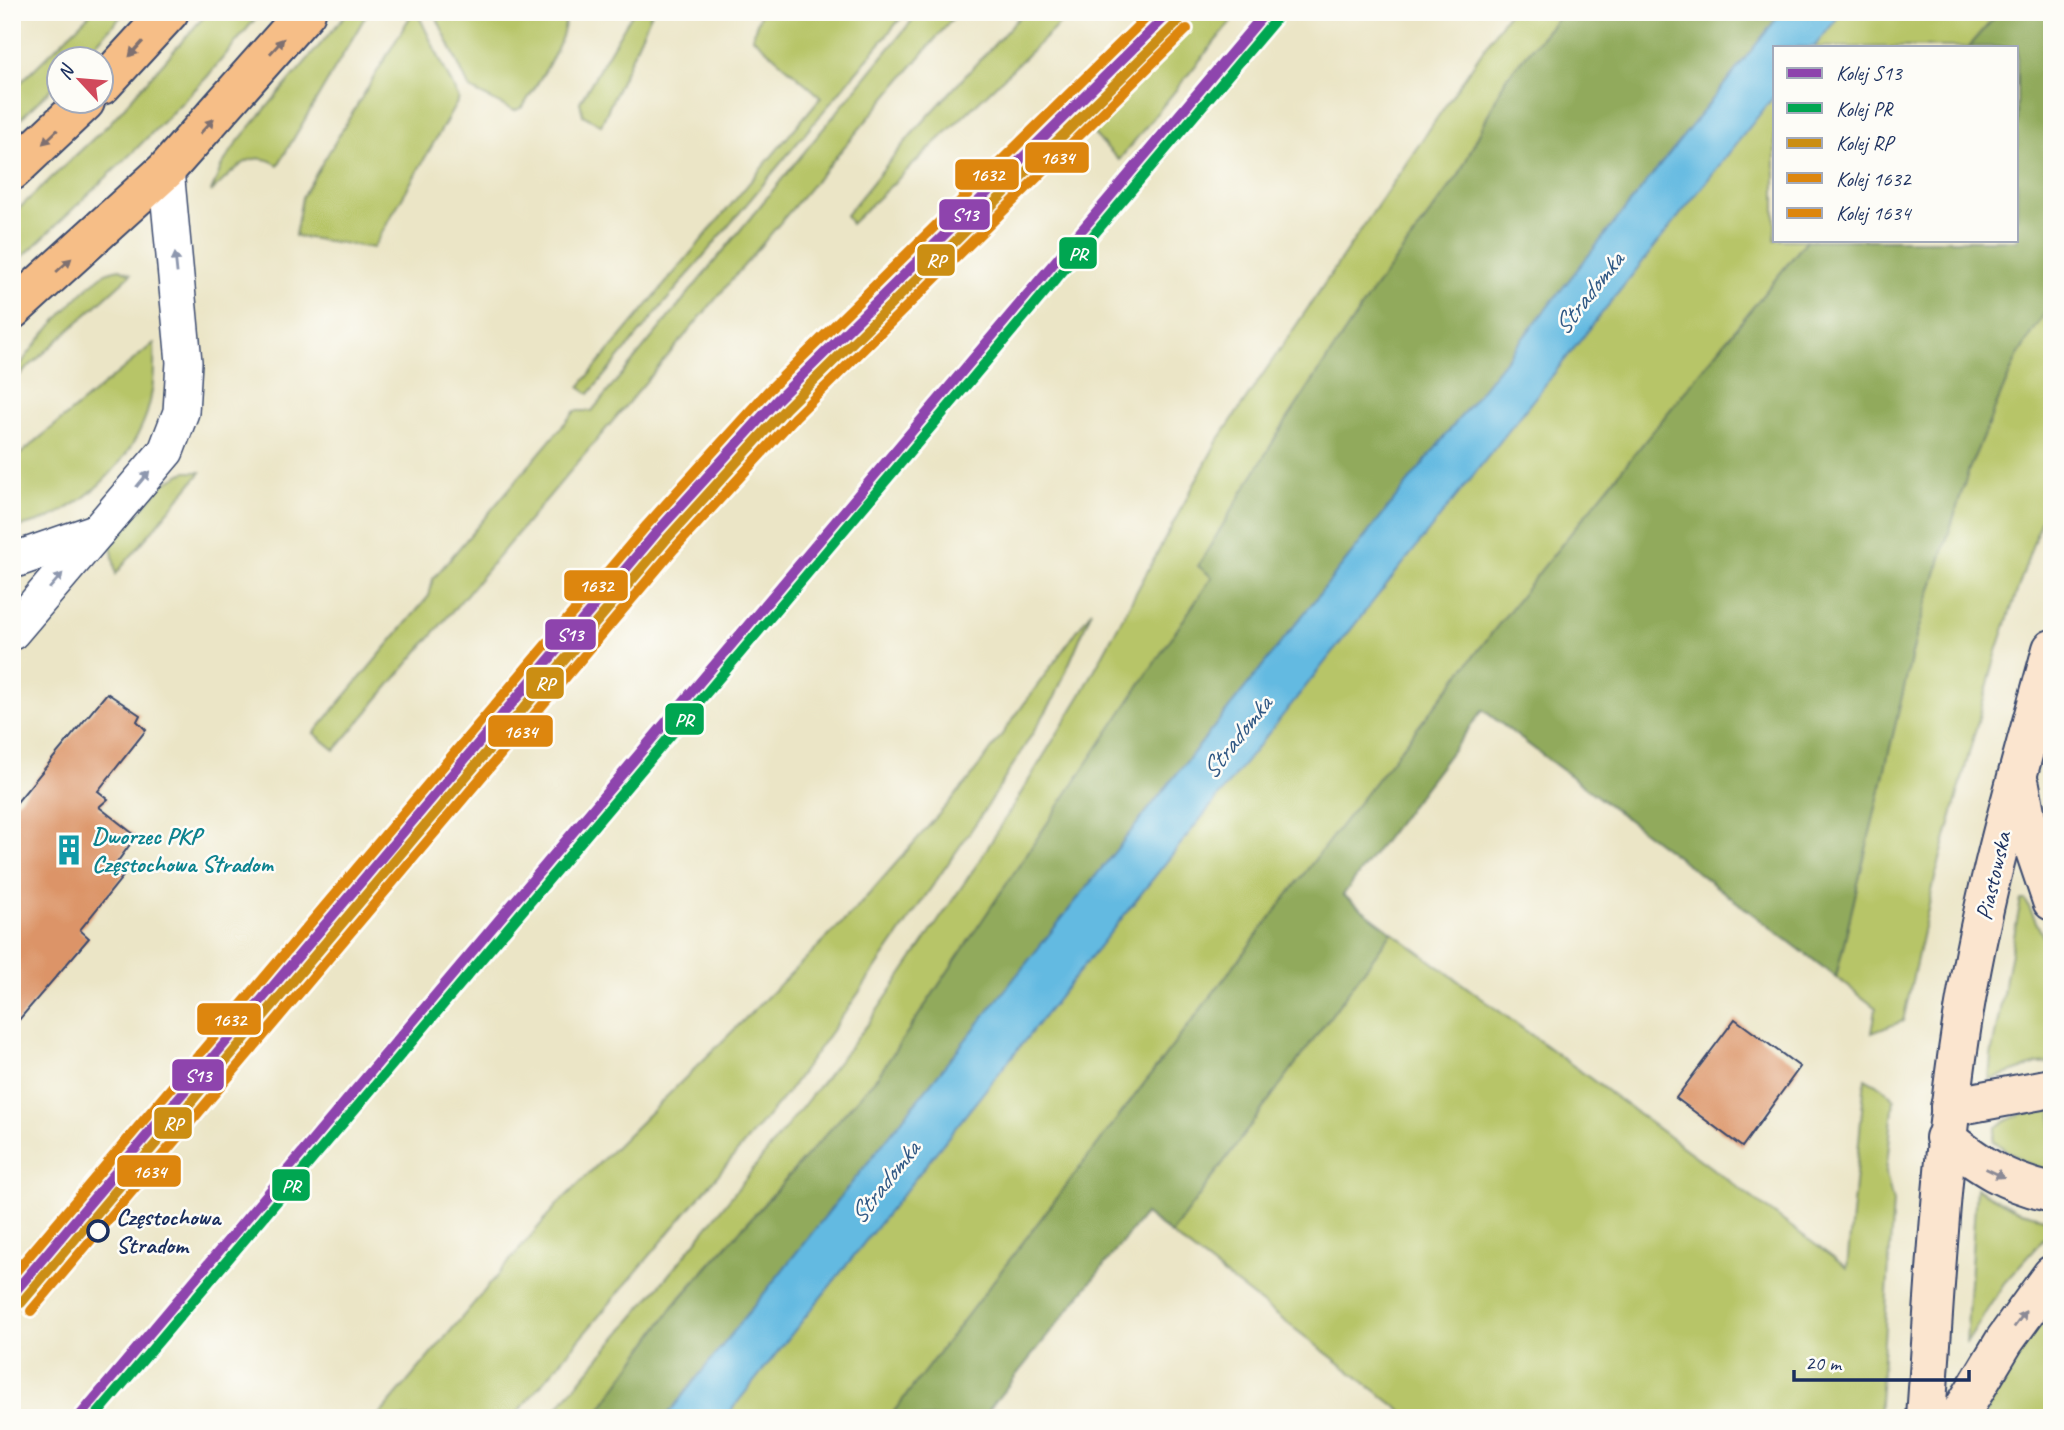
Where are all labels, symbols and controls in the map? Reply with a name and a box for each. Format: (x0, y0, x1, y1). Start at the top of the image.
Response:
one-way arrow (269, 38, 284, 55)
one-way arrow (128, 40, 144, 58)
north arrow (46, 46, 116, 116)
legend (1773, 46, 2018, 242)
text: N (52, 60, 80, 84)
text: Kolej S13 (1836, 60, 1903, 86)
text: Kolej PR (1836, 96, 1894, 122)
one-way arrow (199, 117, 215, 135)
one-way arrow (41, 129, 59, 145)
text: Kolej RP (1836, 130, 1896, 156)
line badge: 1634 (1024, 141, 1090, 174)
text: 1634 (1040, 146, 1077, 170)
line badge: 1632 (954, 158, 1020, 191)
text: 1632 (970, 163, 1007, 187)
text: Kolej 1632 (1836, 166, 1912, 192)
line badge: S13 (938, 198, 991, 231)
text: Kolej 1634 (1836, 200, 1913, 226)
text: S13 (952, 203, 981, 227)
line badge: PR (1058, 236, 1098, 270)
text: PR (1069, 242, 1090, 266)
water label: Stradomka (1546, 242, 1633, 342)
line badge: RP (916, 243, 956, 277)
text: RP (926, 249, 949, 273)
one-way arrow (170, 251, 181, 273)
one-way arrow (55, 258, 72, 274)
one-way arrow (135, 470, 150, 487)
line badge: 1632 (563, 569, 629, 602)
one-way arrow (48, 573, 63, 590)
text: 1632 (579, 574, 616, 598)
line badge: S13 (544, 618, 597, 651)
text: S13 (557, 623, 586, 647)
line badge: RP (525, 666, 565, 700)
text: RP (535, 672, 558, 696)
water label: Stradomka (1194, 686, 1281, 786)
line badge: PR (664, 702, 705, 736)
text: PR (675, 708, 696, 732)
line badge: 1634 (487, 714, 554, 748)
text: 1634 (503, 720, 540, 744)
place label: Dworzec PKP Częstochowa Stradom (92, 821, 274, 879)
street label: Piastowska (1968, 827, 2018, 923)
building icon: Dworzec PKP Częstochowa Stradom (52, 833, 86, 867)
line badge: 1632 (196, 1002, 262, 1036)
text: 1632 (212, 1008, 249, 1032)
line badge: S13 (171, 1058, 225, 1092)
text: S13 (185, 1064, 214, 1088)
line badge: RP (153, 1106, 193, 1140)
text: RP (163, 1112, 186, 1136)
water label: Stradomka (842, 1131, 929, 1231)
line badge: 1634 (116, 1154, 182, 1188)
text: 1634 (132, 1160, 169, 1184)
one-way arrow (1985, 1167, 2005, 1179)
line badge: PR (271, 1168, 311, 1202)
text: PR (282, 1174, 303, 1198)
place label: Częstochowa Stradom (116, 1202, 222, 1260)
marker: Częstochowa Stradom (87, 1220, 109, 1242)
one-way arrow (2013, 1310, 2027, 1328)
scale bar (1794, 1339, 1969, 1383)
text: 20 m (1805, 1350, 1843, 1376)

